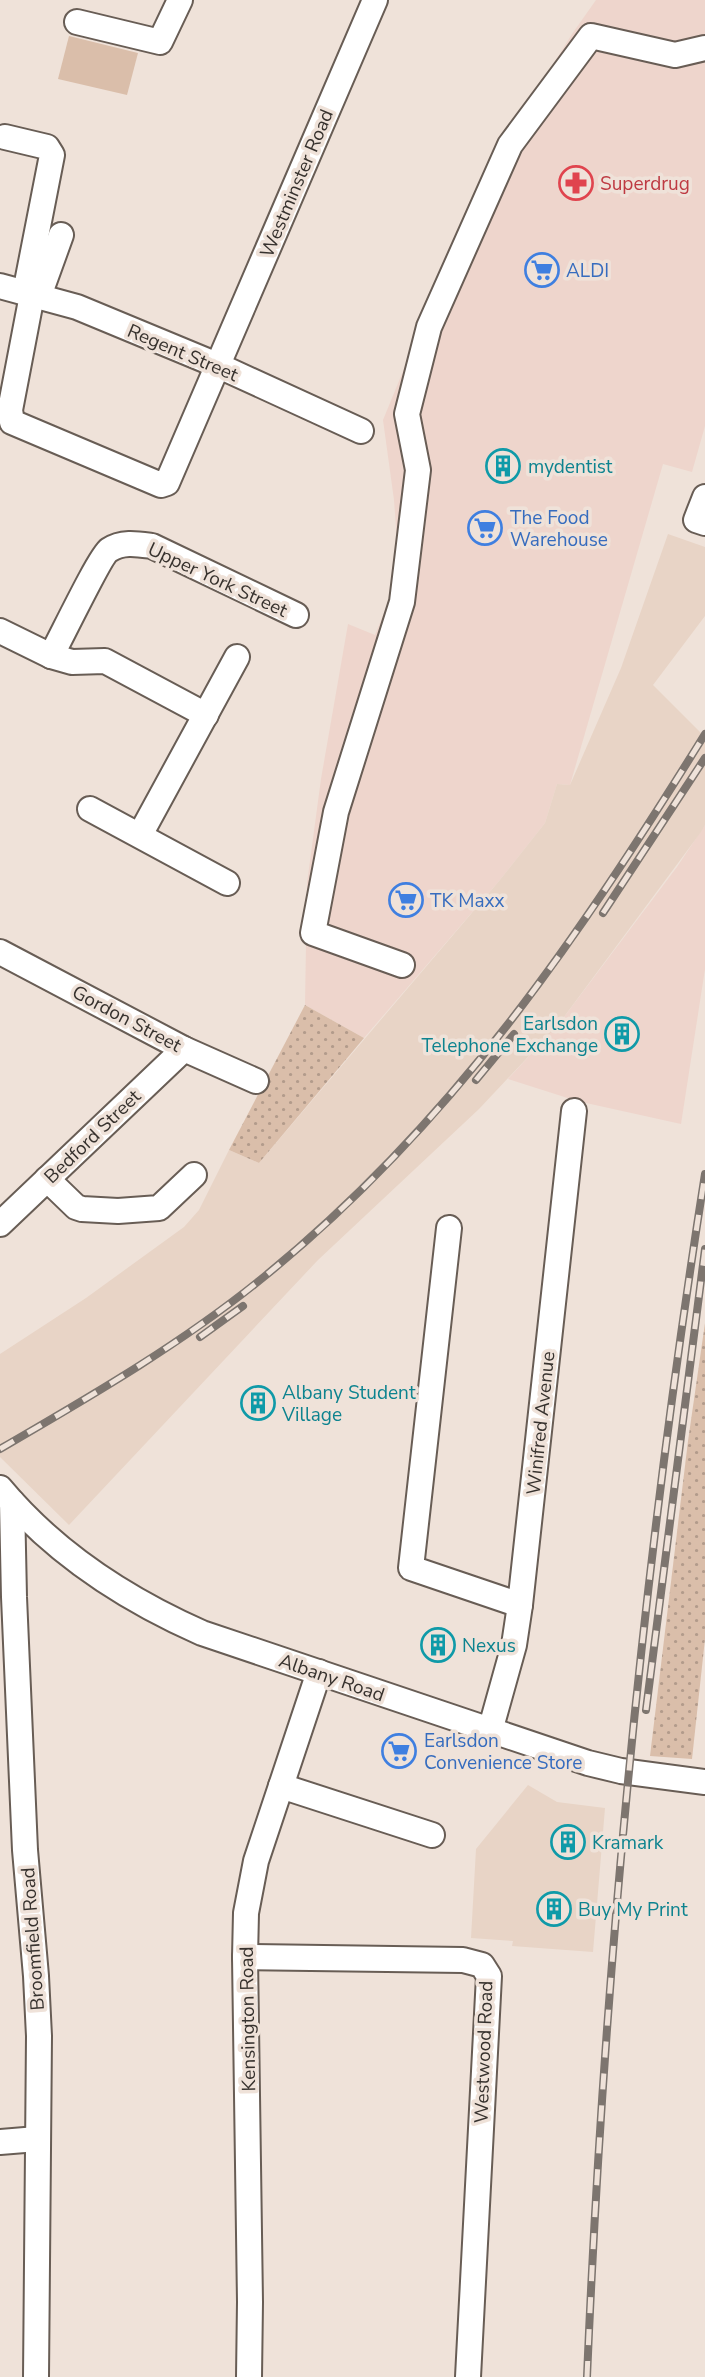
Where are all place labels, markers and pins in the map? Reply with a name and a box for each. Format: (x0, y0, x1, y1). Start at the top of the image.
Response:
pharmacy icon: Superdrug (557, 164, 595, 202)
place label: Superdrug (600, 171, 690, 197)
supermarket icon: ALDI (523, 251, 561, 289)
place label: ALDI (566, 258, 609, 284)
building icon: mydentist (484, 447, 522, 485)
place label: mydentist (528, 454, 613, 480)
place label: The Food Warehouse (510, 505, 608, 553)
supermarket icon: The Food Warehouse (466, 509, 504, 547)
supermarket icon: TK Maxx (387, 881, 425, 919)
place label: TK Maxx (430, 888, 504, 914)
place label: Earlsdon Telephone Exchange (422, 1011, 598, 1059)
building icon: Earlsdon Telephone Exchange (603, 1015, 641, 1053)
place label: Albany Student Village (281, 1380, 416, 1428)
building icon: Albany Student Village (239, 1384, 277, 1422)
building icon: Nexus (419, 1626, 457, 1664)
place label: Nexus (462, 1633, 516, 1659)
place label: Earlsdon Convenience Store (424, 1728, 582, 1776)
supermarket icon: Earlsdon Convenience Store (380, 1732, 418, 1770)
building icon: Kramark (549, 1823, 587, 1861)
place label: Kramark (592, 1830, 664, 1856)
building icon: Buy My Print (535, 1890, 573, 1928)
place label: Buy My Print (578, 1897, 688, 1923)

